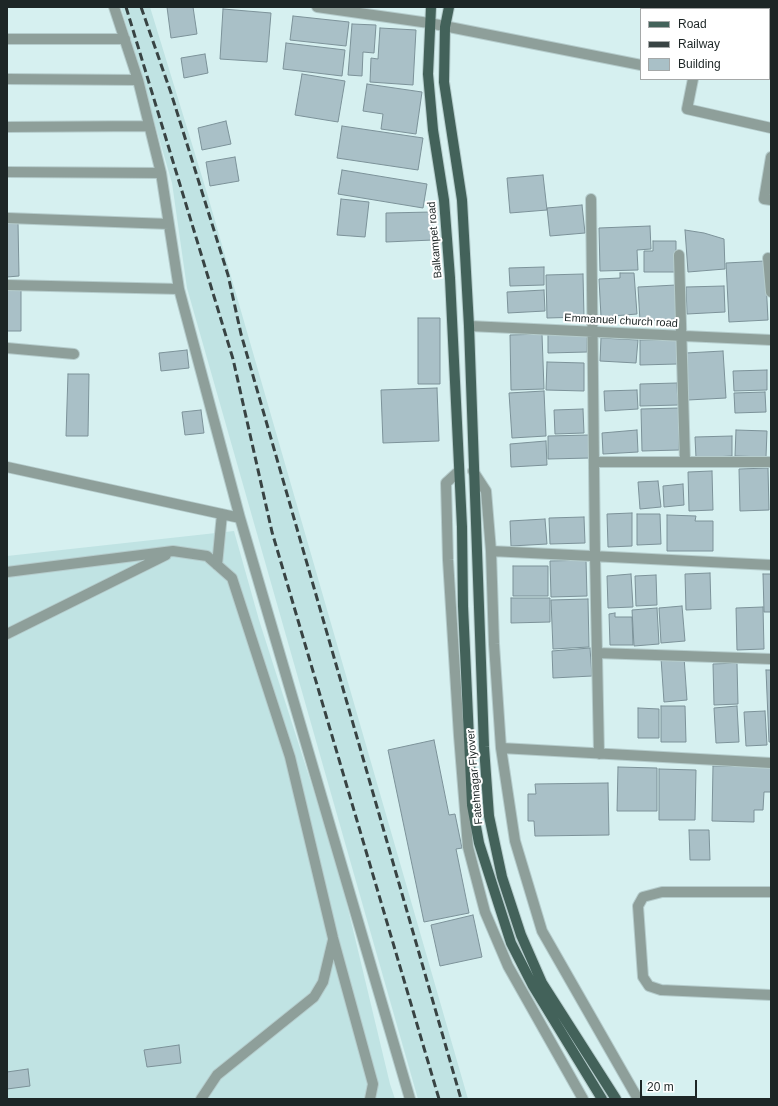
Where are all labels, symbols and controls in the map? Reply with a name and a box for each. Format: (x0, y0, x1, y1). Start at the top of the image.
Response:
legend (640, 8, 770, 80)
text: Road (678, 17, 707, 31)
text: Railway (678, 37, 720, 51)
text: Building (678, 57, 721, 71)
street label: Balkampet road (425, 201, 445, 279)
street label: Emmanuel church road (564, 311, 678, 331)
street label: Fatehnagar Flyover (464, 729, 486, 825)
scale bar (642, 1072, 699, 1098)
text: 20 m (647, 1080, 674, 1094)

